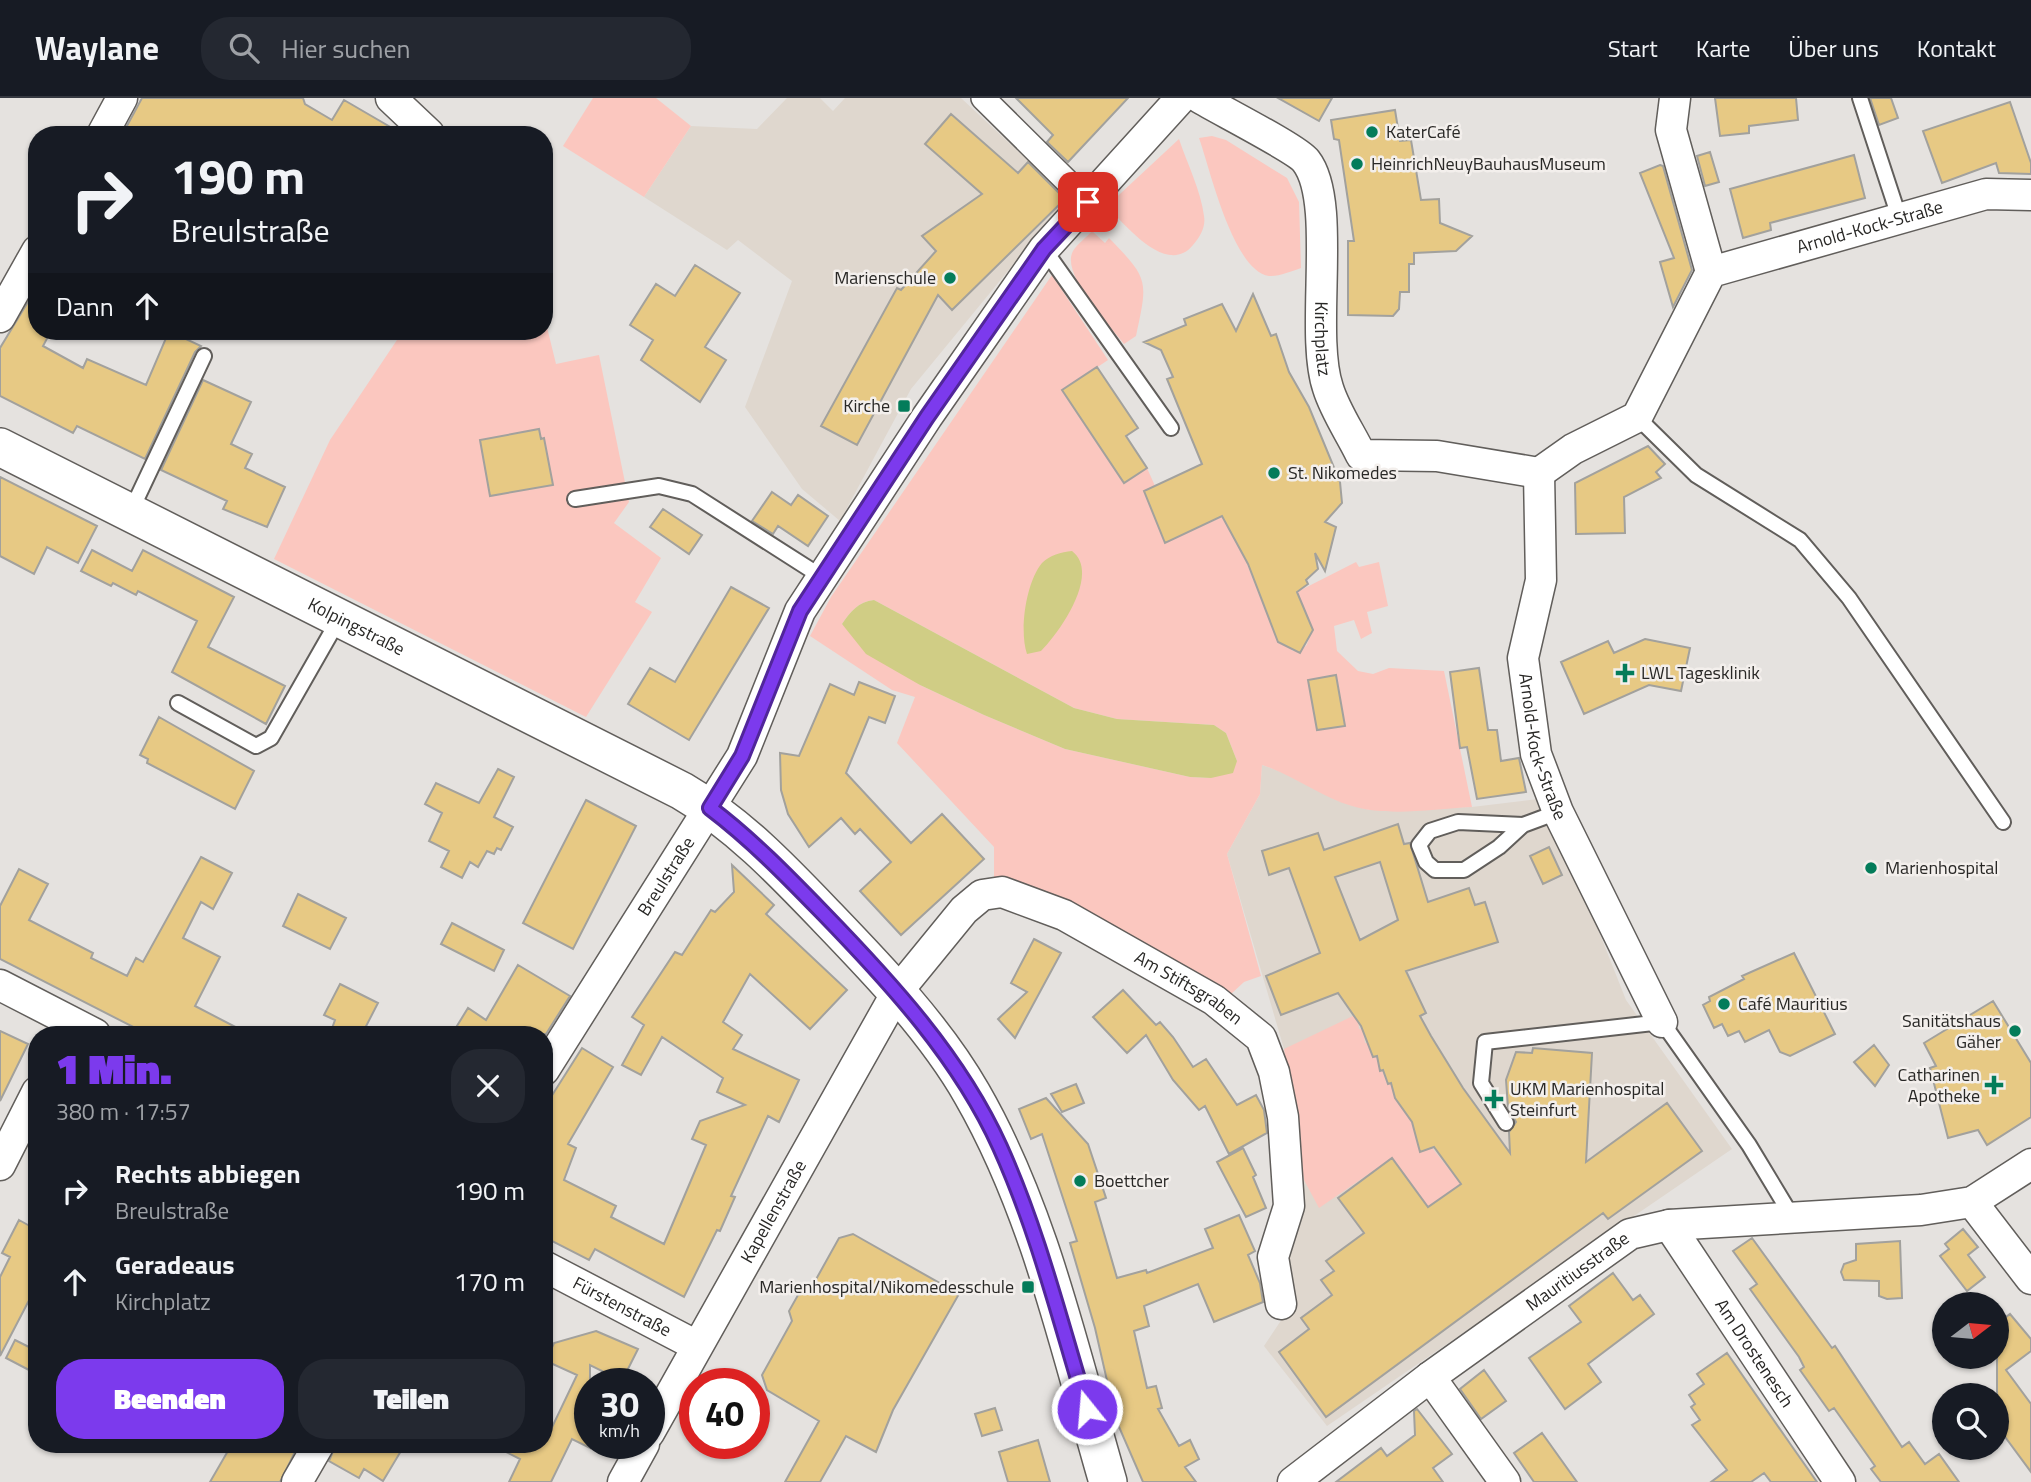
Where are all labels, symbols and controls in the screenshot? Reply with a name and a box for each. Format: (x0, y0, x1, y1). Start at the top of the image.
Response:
search box (201, 17, 691, 80)
text: Waylane (35, 23, 159, 73)
icon: search (225, 29, 263, 67)
text: Hier suchen (281, 29, 411, 68)
text: Start (1608, 30, 1658, 66)
text: Karte (1696, 30, 1750, 66)
text: Über uns (1788, 30, 1879, 66)
text: Kontakt (1917, 30, 1996, 66)
place label: KaterCafé (1386, 118, 1461, 145)
marker: KaterCafé (1364, 124, 1380, 140)
text: 190 m (171, 138, 305, 213)
place label: HeinrichNeuyBauhausMuseum (1371, 150, 1606, 177)
icon: right (56, 154, 147, 245)
marker: HeinrichNeuyBauhausMuseum (1349, 156, 1365, 172)
pin (1058, 172, 1118, 232)
icon: arrive (1069, 183, 1107, 221)
street label: Arnold-Kock-Straße (1793, 193, 1946, 260)
text: Breulstraße (171, 206, 330, 254)
place label: Marienschule (834, 264, 936, 291)
marker: Marienschule (942, 270, 958, 286)
text: Dann (56, 287, 114, 326)
icon: ahead (128, 287, 166, 325)
street label: Kirchplatz (1308, 301, 1339, 378)
place label: Kirche (843, 392, 890, 419)
marker: Kirche (896, 398, 912, 414)
place label: St. Nikomedes (1288, 459, 1397, 486)
marker: St. Nikomedes (1266, 465, 1282, 481)
street label: Kolpingstraße (303, 590, 410, 662)
place label: LWL Tagesklinik (1641, 659, 1760, 686)
marker: LWL Tagesklinik (1615, 663, 1635, 683)
street label: Arnold-Kock-Straße (1512, 671, 1574, 825)
street label: Breulstraße (630, 831, 701, 921)
place label: Marienhospital (1885, 854, 1999, 881)
marker: Marienhospital (1863, 860, 1879, 876)
street label: Am Stiftsgraben (1130, 944, 1249, 1031)
place label: Café Mauritius (1738, 990, 1848, 1017)
marker: Café Mauritius (1716, 996, 1732, 1012)
place label: Sanitätshaus Gäher (1902, 1007, 2001, 1055)
marker: Sanitätshaus Gäher (2007, 1023, 2023, 1039)
text: 1 Min. (56, 1036, 172, 1100)
button: close (451, 1049, 525, 1123)
place label: Catharinen Apotheke (1898, 1061, 1980, 1109)
place label: UKM Marienhospital Steinfurt (1510, 1075, 1664, 1123)
marker: Catharinen Apotheke (1986, 1077, 2002, 1093)
marker: UKM Marienhospital Steinfurt (1484, 1089, 1504, 1109)
text: 380 m · 17:57 (56, 1094, 191, 1129)
text: Rechts abbiegen (115, 1154, 301, 1193)
street label: Kapellenstraße (733, 1155, 813, 1268)
place label: Boettcher (1094, 1167, 1169, 1194)
text: 190 m (454, 1171, 525, 1210)
icon: right (56, 1172, 94, 1210)
marker: Boettcher (1072, 1173, 1088, 1189)
text: Breulstraße (115, 1193, 229, 1228)
street label: Mauritiusstraße (1520, 1225, 1635, 1317)
text: Geradeaus (115, 1245, 235, 1284)
text: 170 m (454, 1262, 525, 1301)
icon: ahead (56, 1263, 94, 1301)
street label: Fürstenstraße (568, 1269, 676, 1343)
place label: Marienhospital/Nikomedesschule (759, 1273, 1014, 1300)
marker: Marienhospital/Nikomedesschule (1020, 1279, 1036, 1295)
text: Kirchplatz (115, 1284, 211, 1319)
north arrow (1932, 1292, 2009, 1368)
map controls (1932, 1292, 2009, 1460)
street label: Am Drostenesch (1709, 1293, 1801, 1413)
button: Beenden (56, 1359, 284, 1439)
button: Teilen (298, 1359, 525, 1439)
speed limit sign: 40 (679, 1368, 770, 1459)
position arrow (1050, 1372, 1124, 1446)
text: 30 (600, 1377, 639, 1431)
button: search (1932, 1383, 2009, 1460)
text: km/h (599, 1417, 640, 1444)

